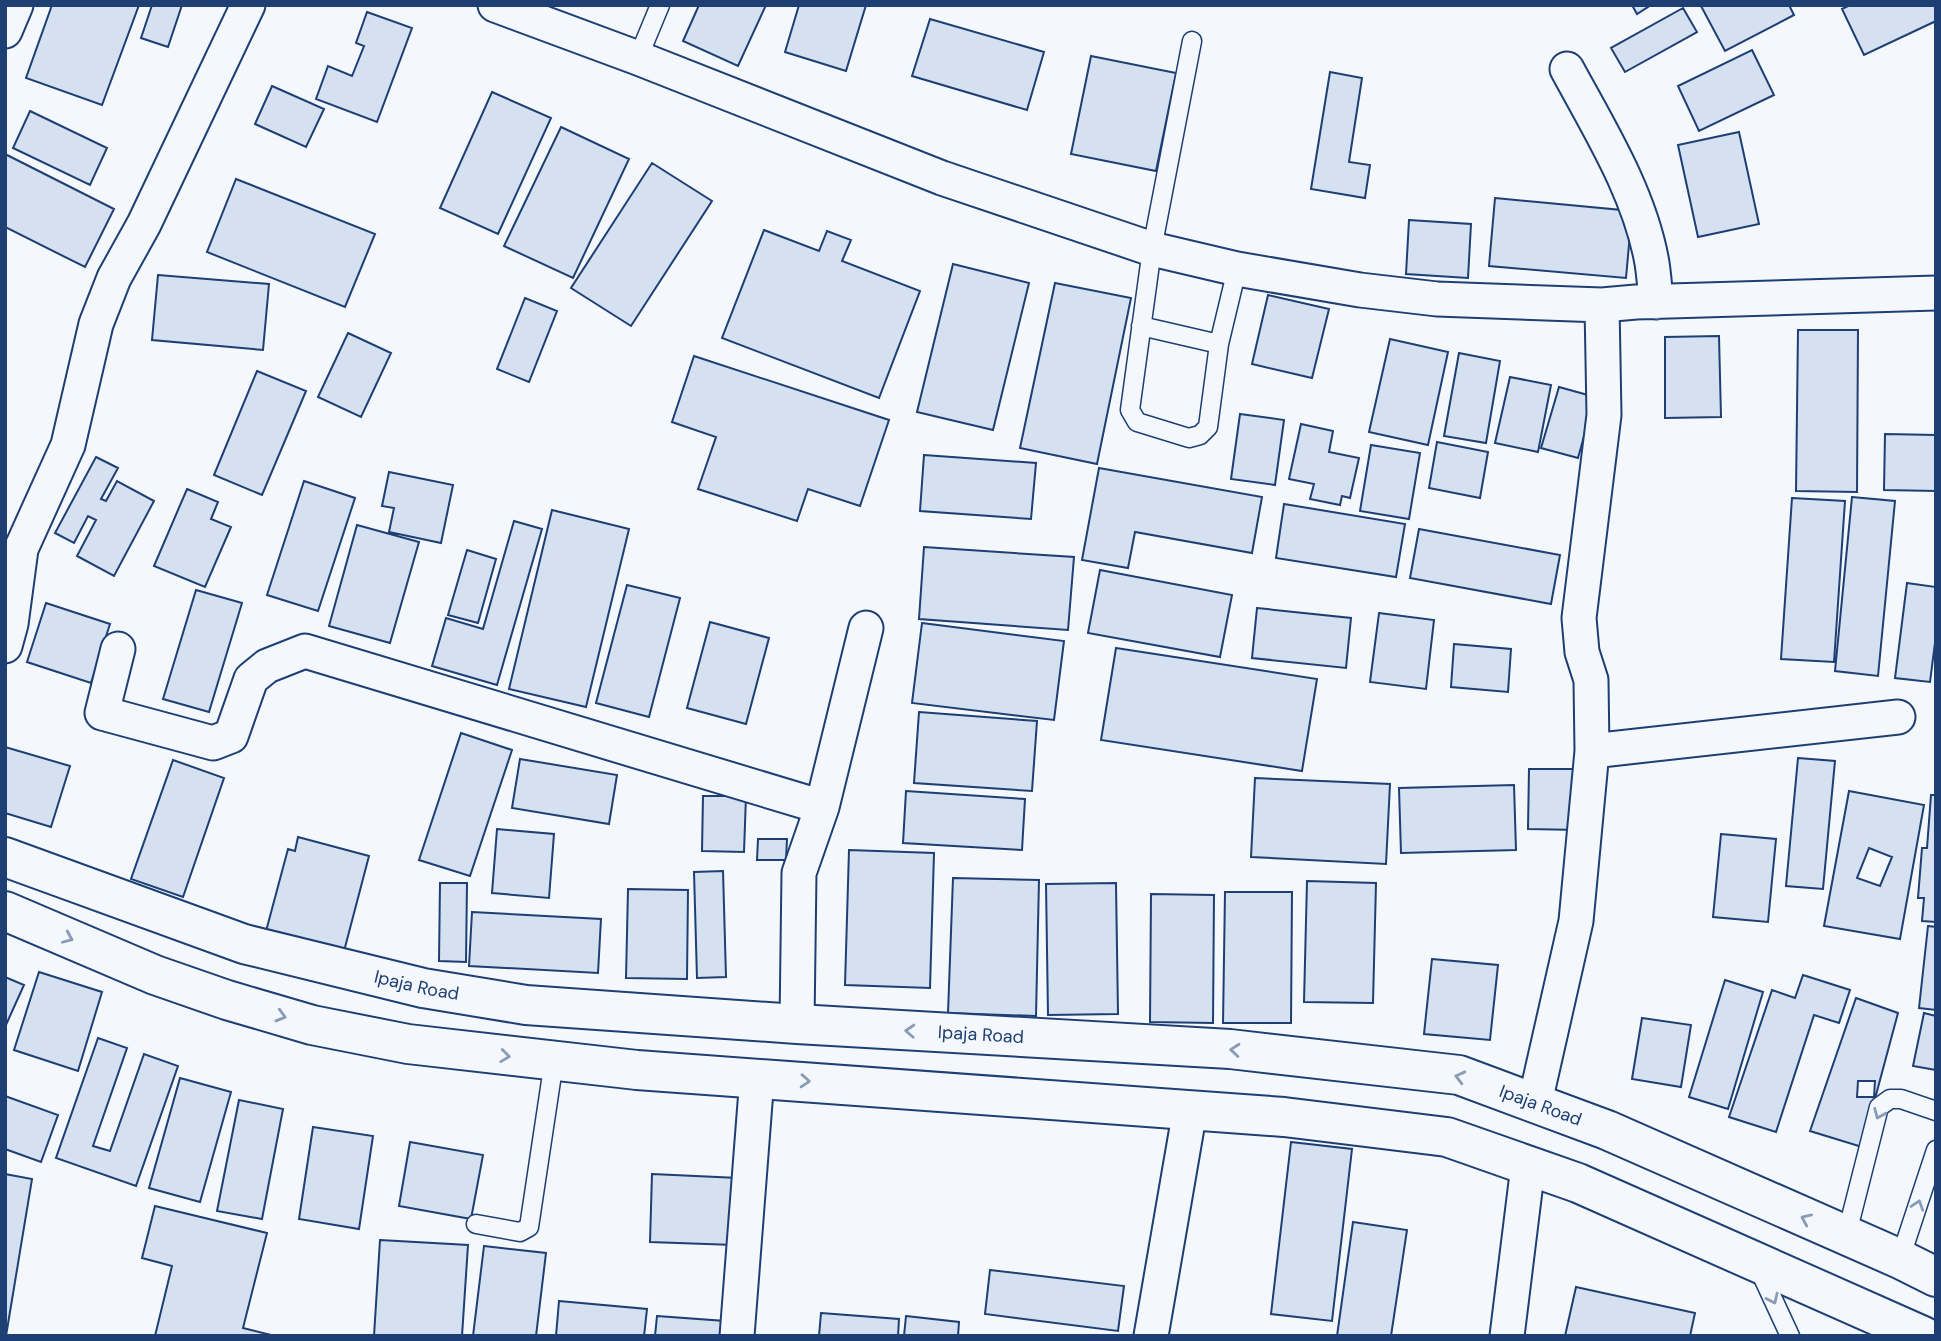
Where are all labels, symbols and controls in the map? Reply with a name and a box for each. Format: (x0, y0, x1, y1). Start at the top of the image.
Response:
one-way arrow (61, 930, 73, 944)
street label: Ipaja Road (372, 964, 461, 1006)
one-way arrow (275, 1008, 287, 1023)
street label: Ipaja Road (937, 1020, 1025, 1049)
one-way arrow (904, 1023, 915, 1038)
one-way arrow (1229, 1043, 1240, 1058)
one-way arrow (499, 1048, 511, 1063)
one-way arrow (1455, 1071, 1467, 1085)
one-way arrow (800, 1073, 811, 1088)
street label: Ipaja Road (1496, 1079, 1585, 1132)
one-way arrow (1874, 1107, 1888, 1119)
one-way arrow (1910, 1199, 1924, 1211)
one-way arrow (1801, 1213, 1813, 1227)
one-way arrow (1765, 1292, 1779, 1304)

